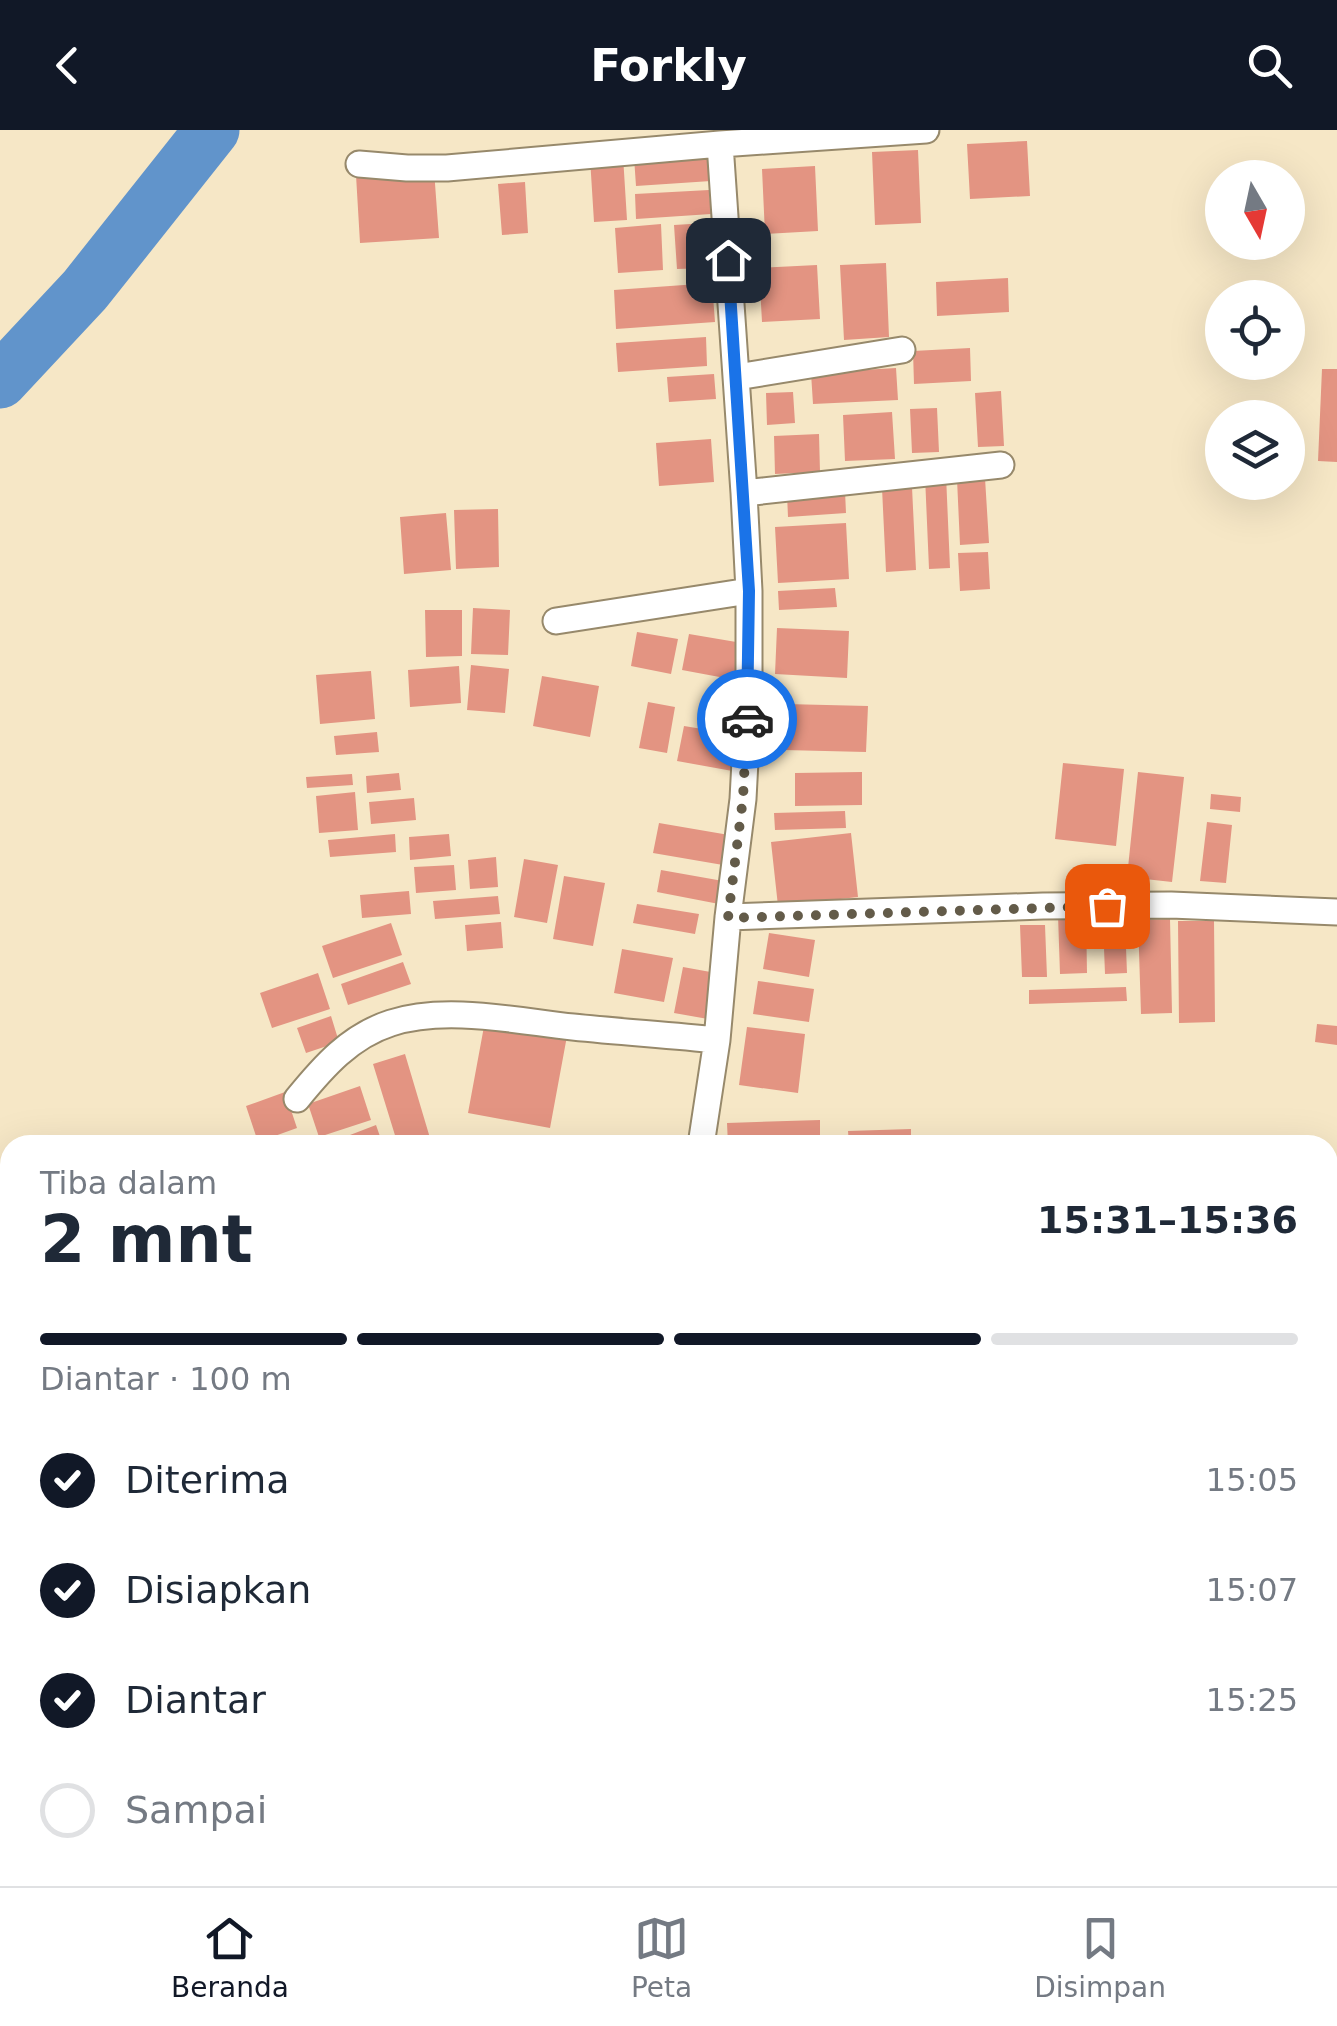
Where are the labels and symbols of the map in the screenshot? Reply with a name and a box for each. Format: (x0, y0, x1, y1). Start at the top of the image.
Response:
north arrow (1205, 160, 1305, 260)
pin (686, 218, 771, 303)
courier (697, 669, 797, 769)
pin (1065, 864, 1150, 949)

